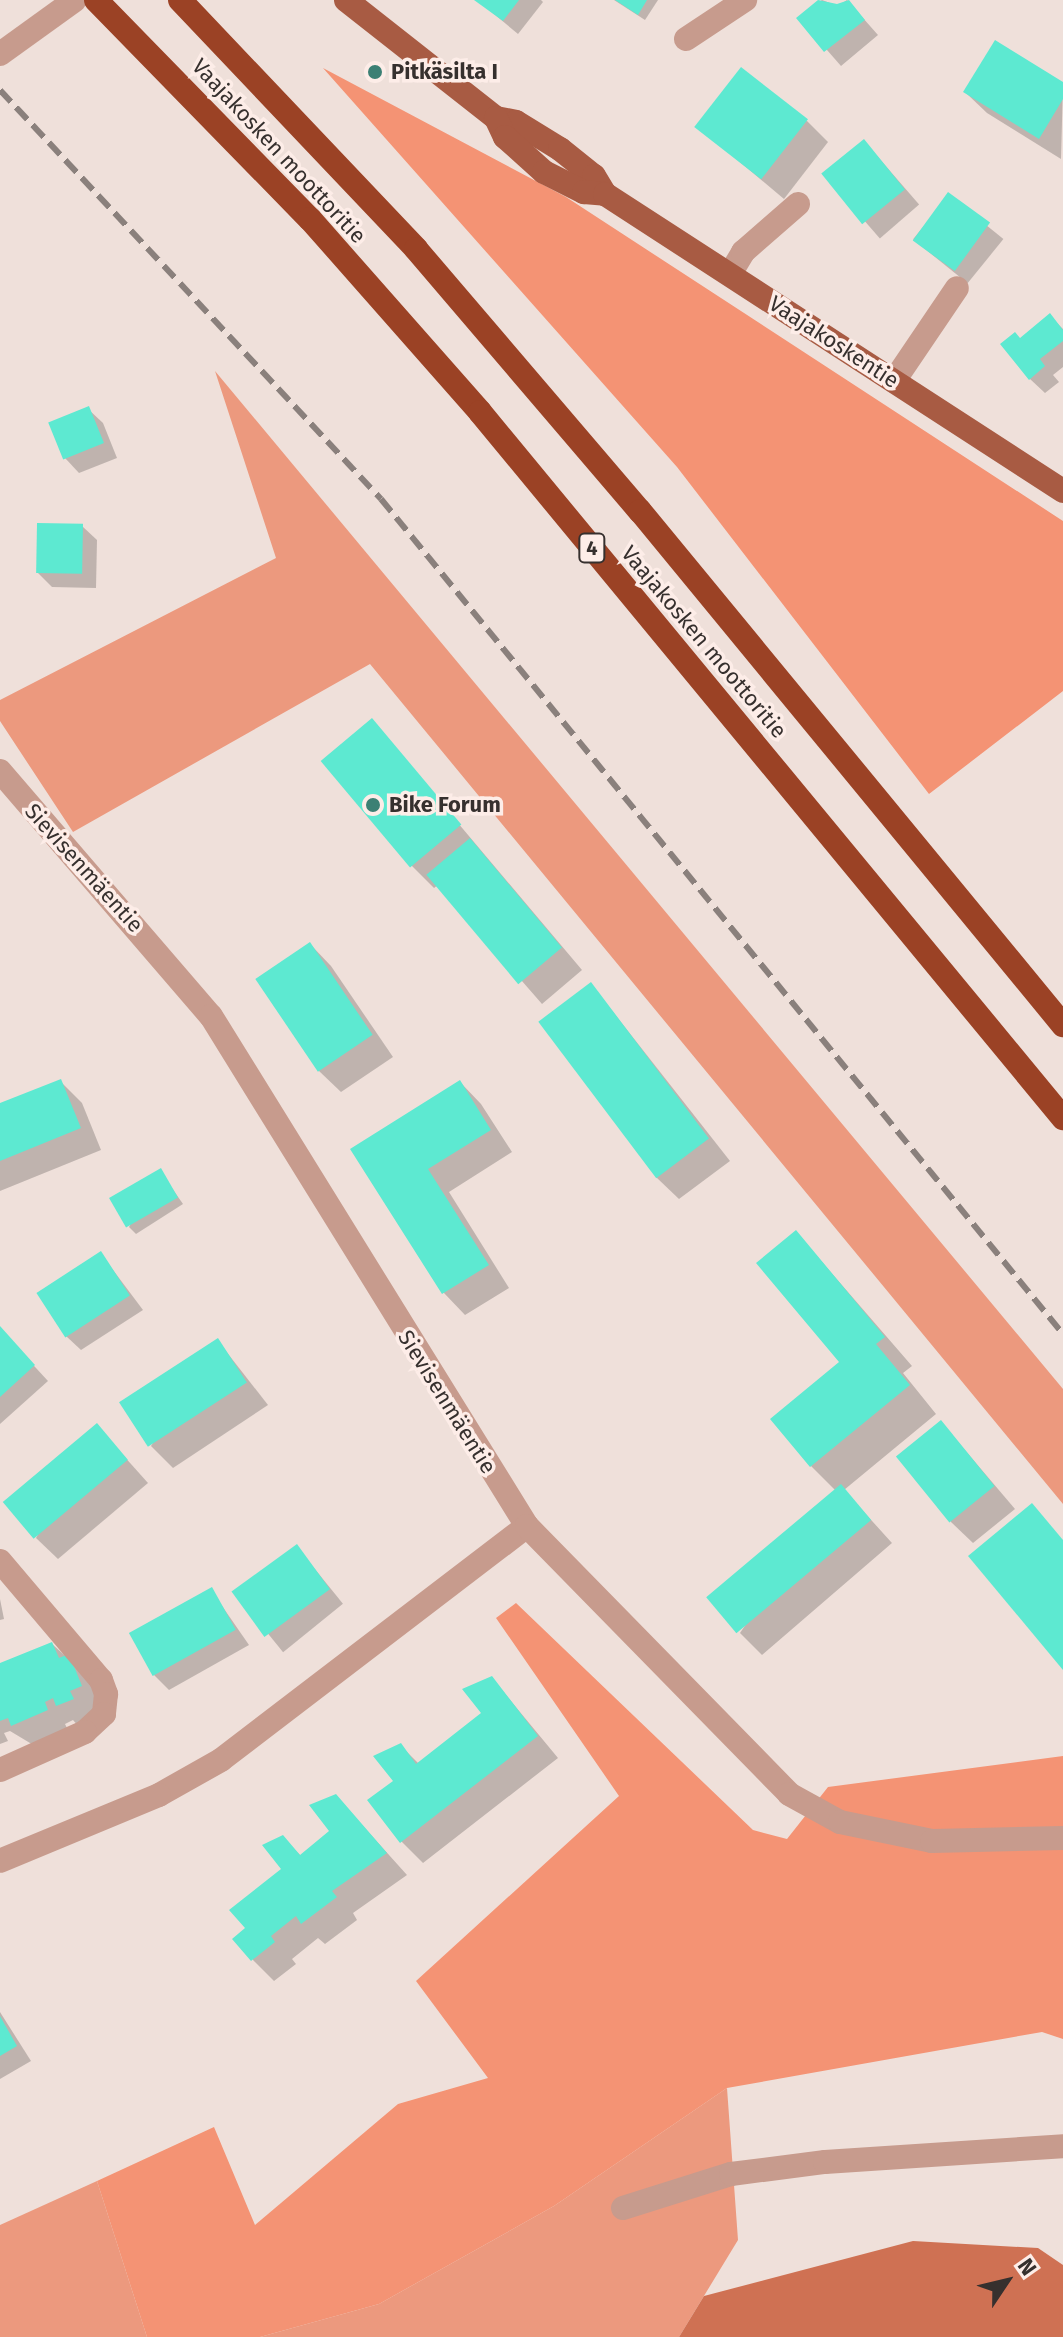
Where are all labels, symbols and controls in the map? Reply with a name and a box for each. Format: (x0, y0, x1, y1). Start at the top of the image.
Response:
street label: Vaajakosken moottoritie (187, 53, 371, 249)
place label: Pitkäsilta I (391, 59, 498, 85)
marker: Pitkäsilta I (366, 63, 384, 81)
street label: Vaajakoskentie (764, 290, 904, 394)
road number: 4 (578, 532, 606, 564)
street label: Vaajakosken moottoritie (616, 541, 792, 743)
place label: Bike Forum (389, 792, 501, 818)
marker: Bike Forum (364, 796, 382, 814)
street label: Sievisenmäentie (19, 798, 149, 938)
street label: Sievisenmäentie (392, 1325, 502, 1479)
north arrow (967, 2241, 1047, 2321)
text: N (1012, 2253, 1042, 2281)

